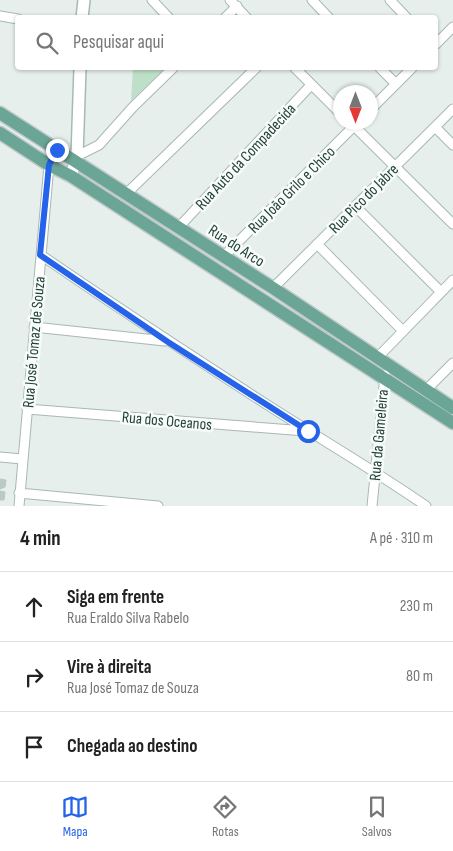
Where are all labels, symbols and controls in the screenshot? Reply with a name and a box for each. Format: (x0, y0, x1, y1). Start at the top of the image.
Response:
search box (15, 15, 438, 70)
icon: search (33, 29, 61, 57)
text: Pesquisar aqui (73, 31, 164, 54)
north arrow (333, 85, 378, 130)
street label: Rua Auto da Compadecida (192, 100, 300, 214)
route end (46, 139, 69, 162)
street label: Rua João Grilo e Chico (245, 143, 340, 238)
street label: Rua Pico do Jabre (325, 160, 403, 238)
street label: Rua do Arco (205, 221, 268, 271)
street label: Rua José Tomaz de Souza (19, 276, 50, 409)
street label: Rua da Gameleira (366, 389, 393, 482)
street label: Rua dos Oceanos (121, 408, 213, 435)
route start (297, 420, 320, 443)
text: 4 min (20, 526, 61, 551)
text: A pé · 310 m (370, 529, 433, 548)
text: Siga em frente (67, 586, 164, 609)
icon: ahead (20, 593, 48, 621)
text: 230 m (400, 597, 433, 616)
text: Rua Eraldo Silva Rabelo (67, 609, 189, 628)
text: Vire à direita (67, 656, 151, 679)
icon: right (20, 663, 48, 691)
text: 80 m (406, 667, 433, 686)
text: Rua José Tomaz de Souza (67, 679, 199, 698)
icon: arrive (20, 733, 48, 761)
text: Chegada ao destino (67, 735, 197, 758)
tab: Mapa (61, 793, 89, 840)
tab: Rotas (211, 793, 239, 840)
tab: Salvos (362, 793, 392, 840)

